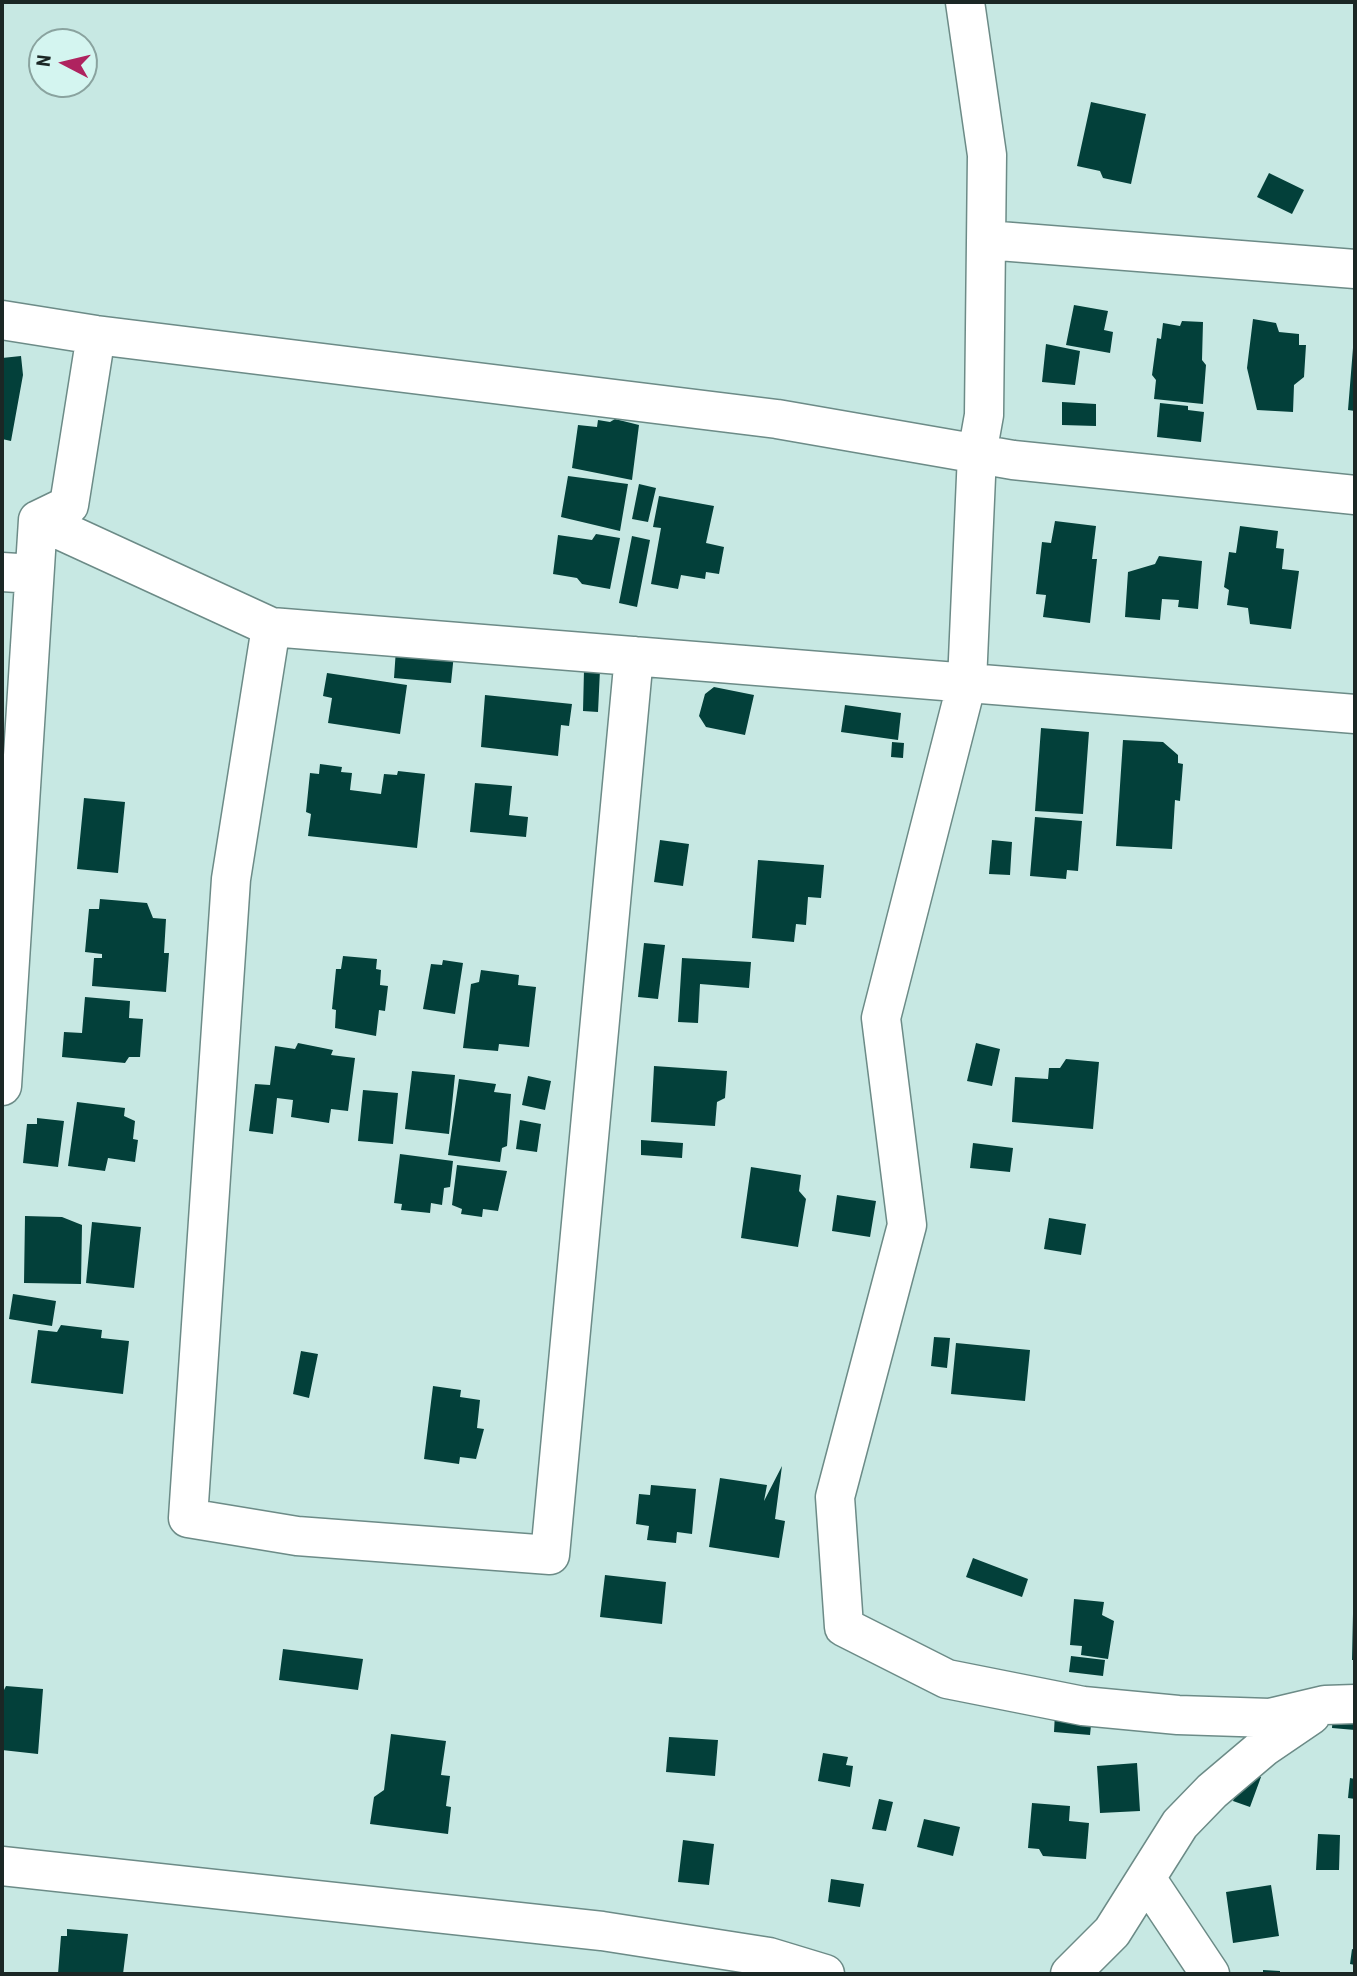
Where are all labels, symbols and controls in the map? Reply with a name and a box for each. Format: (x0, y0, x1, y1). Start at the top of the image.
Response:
north arrow (28, 28, 98, 98)
text: N (32, 53, 56, 68)

